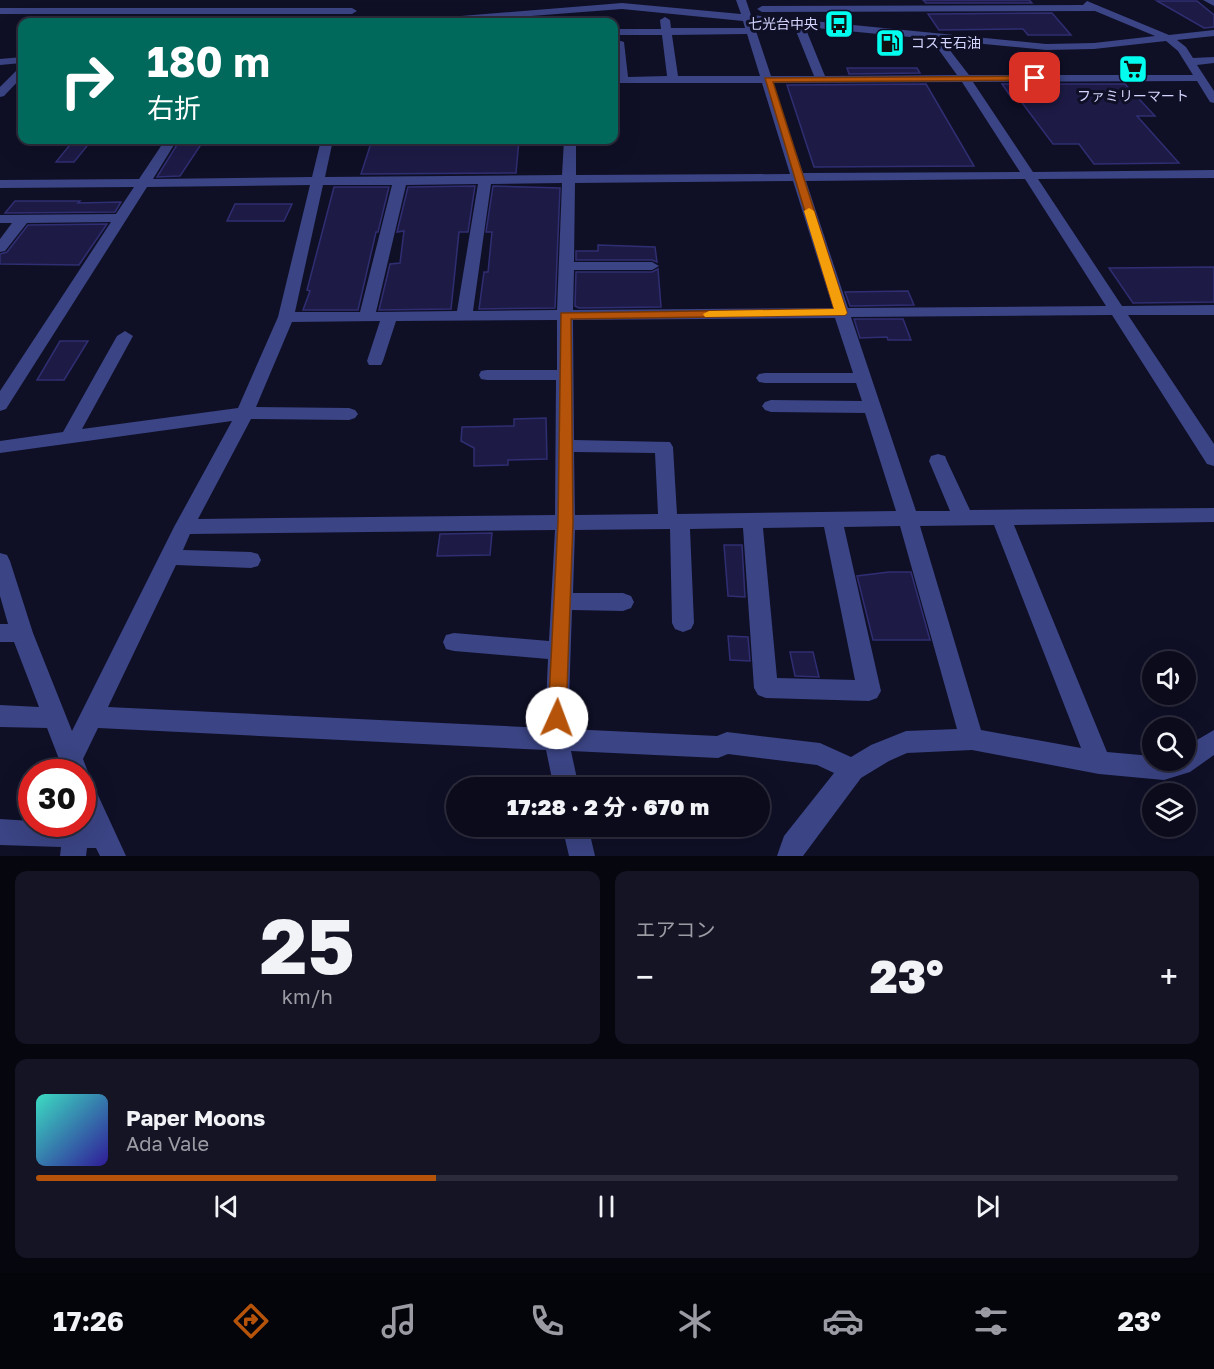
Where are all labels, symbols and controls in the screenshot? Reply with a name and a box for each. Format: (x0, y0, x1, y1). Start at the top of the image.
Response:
bus stop icon: 七光台中央 (823, 8, 855, 40)
place label: 七光台中央 (748, 15, 818, 32)
fuel station icon: コスモ石油 (874, 27, 906, 59)
place label: コスモ石油 (911, 34, 981, 51)
text: 180 m (147, 36, 270, 86)
icon: right (48, 42, 126, 120)
pin (1009, 52, 1060, 103)
supermarket icon: ファミリーマート (1117, 53, 1149, 85)
icon: arrive (1018, 61, 1051, 94)
place label: ファミリーマート (1077, 87, 1189, 104)
text: 右折 (147, 92, 201, 124)
map controls (1142, 651, 1196, 837)
button: sound (1142, 651, 1196, 705)
position arrow (525, 686, 589, 750)
button: search (1142, 717, 1196, 771)
speed limit sign: 30 (18, 759, 96, 837)
button: layers (1142, 783, 1196, 837)
text: 17:28 · 2 分 · 670 m (507, 793, 709, 820)
text: 25 (260, 898, 355, 991)
text: エアコン (636, 917, 716, 941)
text: 23° (870, 949, 944, 1003)
text: − (636, 957, 654, 996)
text: + (1160, 957, 1178, 996)
text: km/h (282, 984, 333, 1008)
text: Paper Moons (126, 1104, 265, 1131)
text: Ada Vale (126, 1131, 209, 1155)
icon: previous (210, 1190, 243, 1223)
icon: pause (590, 1190, 623, 1223)
icon: next (971, 1190, 1004, 1223)
icon: directions (230, 1300, 272, 1342)
icon: music (378, 1300, 420, 1342)
icon: phone (526, 1300, 568, 1342)
icon: climate (674, 1300, 716, 1342)
icon: car (822, 1300, 864, 1342)
icon: filters (970, 1300, 1012, 1342)
text: 17:26 (53, 1305, 124, 1337)
text: 23° (1118, 1305, 1161, 1337)

